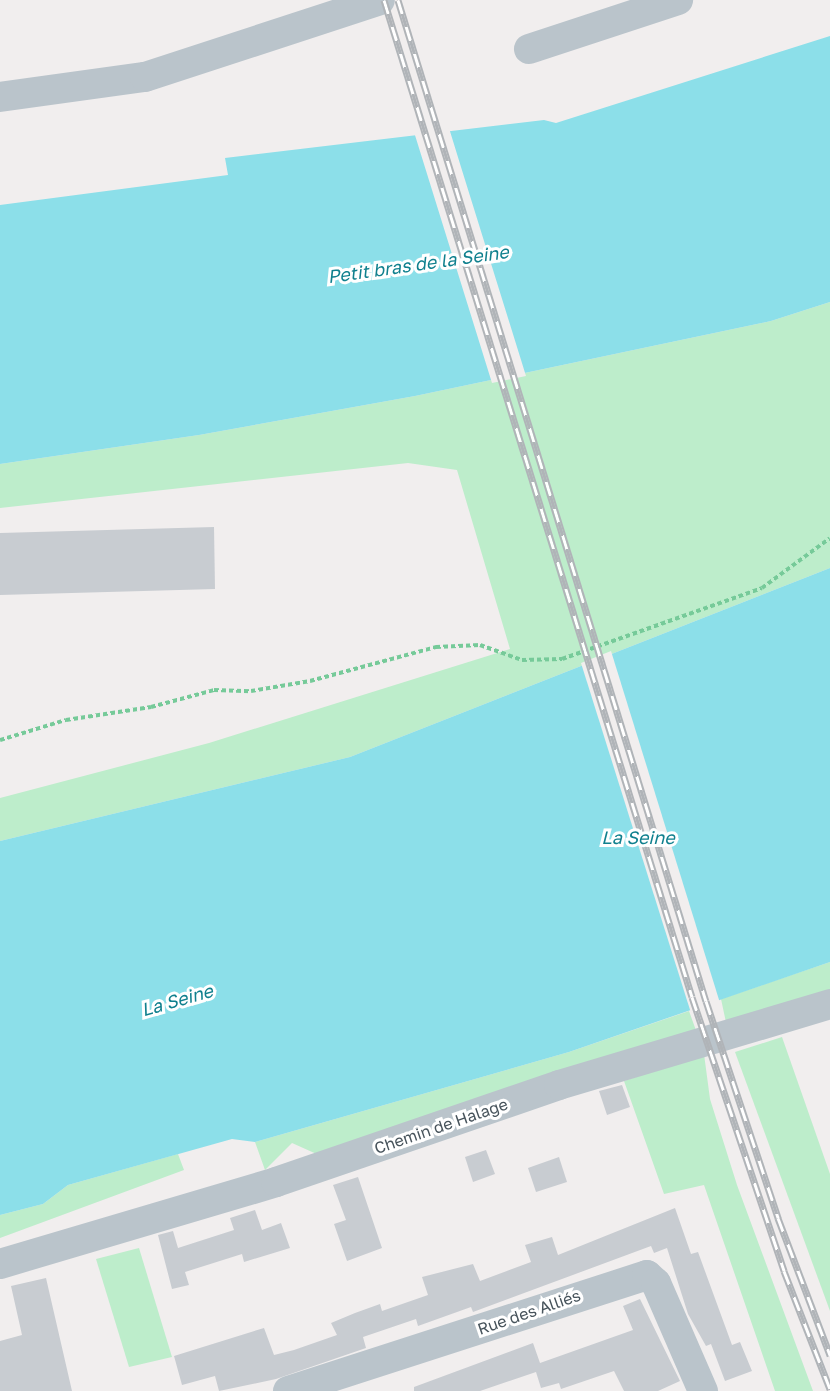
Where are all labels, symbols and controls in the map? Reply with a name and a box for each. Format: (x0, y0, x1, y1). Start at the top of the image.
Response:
water label: Petit bras de la Seine (326, 241, 510, 287)
water label: La Seine (601, 826, 675, 848)
water label: La Seine (139, 980, 215, 1020)
street label: Chemin de Halage (372, 1094, 510, 1158)
street label: Rue des Alliés (475, 1285, 583, 1339)

